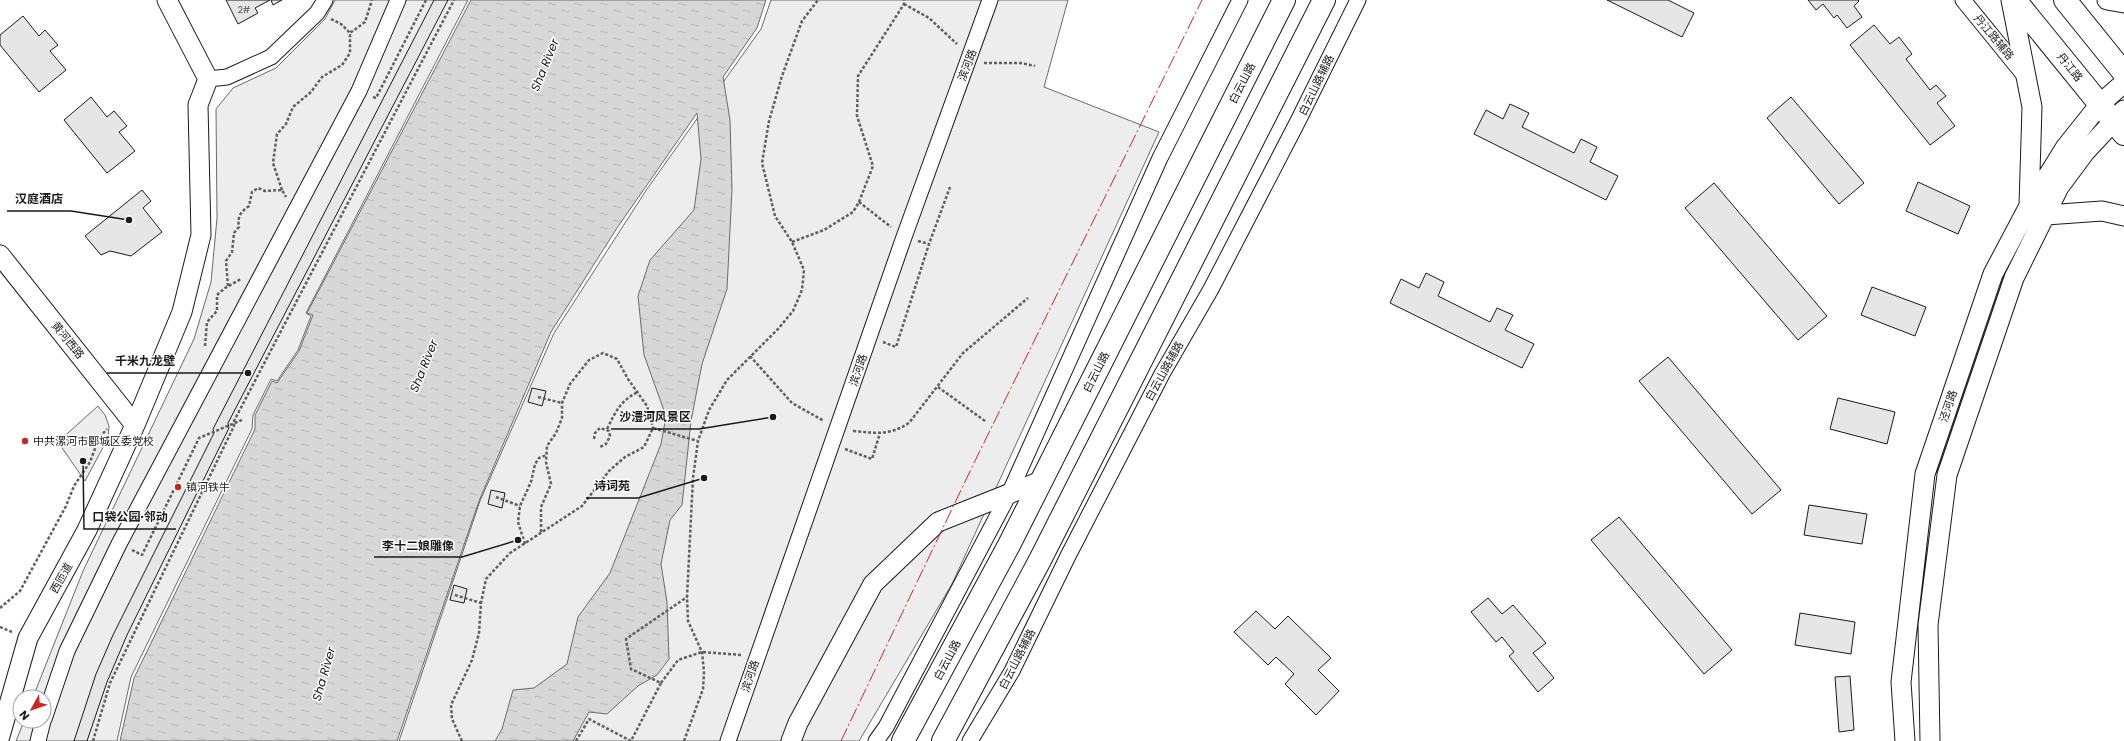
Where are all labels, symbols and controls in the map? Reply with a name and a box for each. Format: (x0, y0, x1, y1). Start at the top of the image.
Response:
house number: 2# (238, 4, 251, 16)
street label: 丹江路辅路 (1970, 11, 2018, 63)
water label: Sha River (526, 36, 563, 94)
street label: 滨河路 (954, 47, 980, 83)
street label: 丹江路 (2053, 49, 2087, 85)
street label: 白云山路辅路 (1294, 52, 1338, 118)
street label: 白云山路 (1225, 60, 1259, 106)
callout: 汉庭酒店 (7, 187, 71, 211)
text: 汉庭酒店 (15, 190, 63, 207)
street label: 黄河西路 (48, 318, 88, 362)
water label: Sha River (405, 337, 442, 395)
street label: 白云山路辅路 (1141, 338, 1187, 404)
callout: 千米九龙壁 (107, 349, 183, 373)
street label: 白云山路 (1079, 349, 1113, 395)
text: 千米九龙壁 (115, 352, 175, 369)
street label: 滨河路 (845, 352, 871, 388)
street label: 泾河路 (1935, 388, 1961, 424)
callout: 沙澧河风景区 (611, 405, 699, 429)
text: 沙澧河风景区 (619, 408, 691, 425)
place label: 中共漯河市郾城区委党校 (33, 433, 154, 449)
marker: 中共漯河市郾城区委党校 (20, 436, 30, 446)
callout: 诗词苑 (586, 474, 638, 498)
text: 诗词苑 (594, 477, 630, 494)
place label: 镇河铁牛 (186, 479, 230, 495)
marker: 镇河铁牛 (173, 482, 183, 492)
callout: 口袋公园·邻动 (84, 505, 176, 529)
text: 口袋公园·邻动 (92, 508, 168, 525)
callout: 李十二娘雕像 (374, 533, 462, 557)
text: 李十二娘雕像 (382, 537, 454, 554)
street label: 西匝道 (46, 560, 76, 596)
street label: 白云山路辅路 (995, 626, 1039, 692)
street label: 白云山路 (930, 637, 964, 683)
water label: Sha River (308, 644, 339, 703)
street label: 滨河路 (737, 658, 763, 694)
north arrow (12, 689, 52, 729)
text: N (16, 707, 33, 724)

